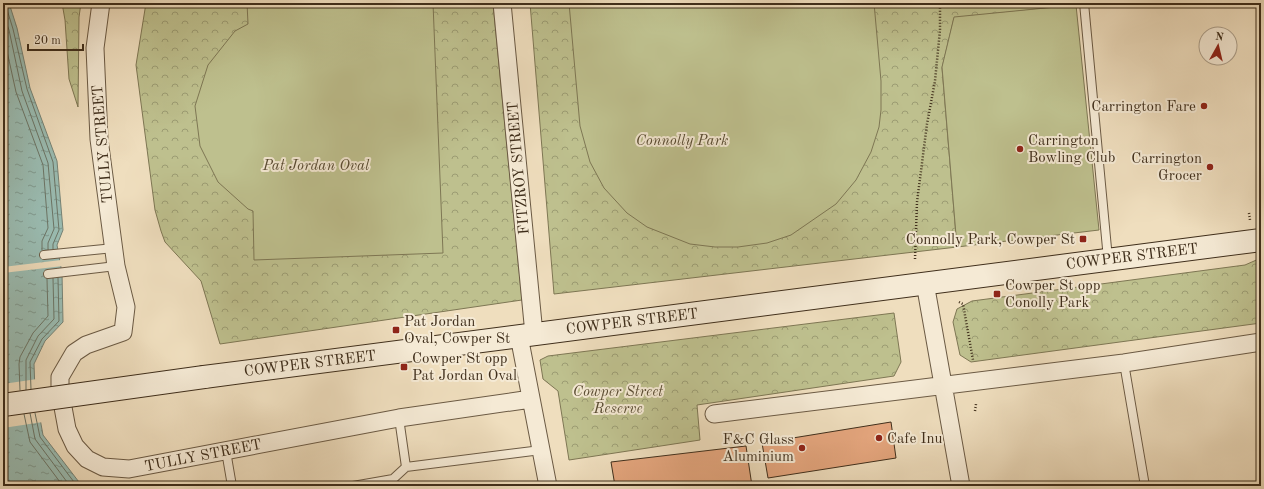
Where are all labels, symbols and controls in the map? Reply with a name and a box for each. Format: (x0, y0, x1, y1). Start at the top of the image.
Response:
scale bar (28, 26, 83, 52)
north arrow (1198, 26, 1238, 66)
text: N (1214, 32, 1225, 44)
text: 20 m (34, 35, 61, 47)
street label: TULLY STREET (91, 84, 116, 204)
street label: FITZROY STREET (506, 100, 533, 235)
place label: Carrington Fare (1091, 100, 1196, 115)
marker: Carrington Fare (1199, 101, 1209, 111)
park label: Connolly Park (636, 134, 728, 149)
place label: Carrington Bowling Club (1028, 134, 1115, 166)
marker: Carrington Bowling Club (1015, 144, 1025, 154)
place label: Carrington Grocer (1131, 152, 1202, 184)
park label: Pat Jordan Oval (262, 159, 370, 174)
marker: Carrington Grocer (1205, 162, 1215, 172)
place label: Connolly Park, Cowper St (906, 233, 1075, 248)
marker: Connolly Park, Cowper St (1078, 234, 1088, 244)
street label: COWPER STREET (1065, 242, 1199, 273)
place label: Cowper St opp Conolly Park (1005, 279, 1101, 311)
marker: Cowper St opp Conolly Park (992, 289, 1002, 299)
street label: COWPER STREET (565, 307, 699, 338)
place label: Pat Jordan Oval, Cowper St (404, 315, 510, 347)
marker: Pat Jordan Oval, Cowper St (391, 325, 401, 335)
street label: COWPER STREET (243, 349, 377, 380)
place label: Cowper St opp Pat Jordan Oval (412, 352, 517, 384)
marker: Cowper St opp Pat Jordan Oval (399, 362, 409, 372)
park label: Cowper Street Reserve (573, 385, 663, 417)
place label: Cafe Inu (887, 432, 943, 447)
place label: F&C Glass Aluminium (722, 433, 794, 465)
marker: Cafe Inu (874, 433, 884, 443)
street label: TULLY STREET (143, 438, 263, 475)
marker: F&C Glass Aluminium (797, 443, 807, 453)

